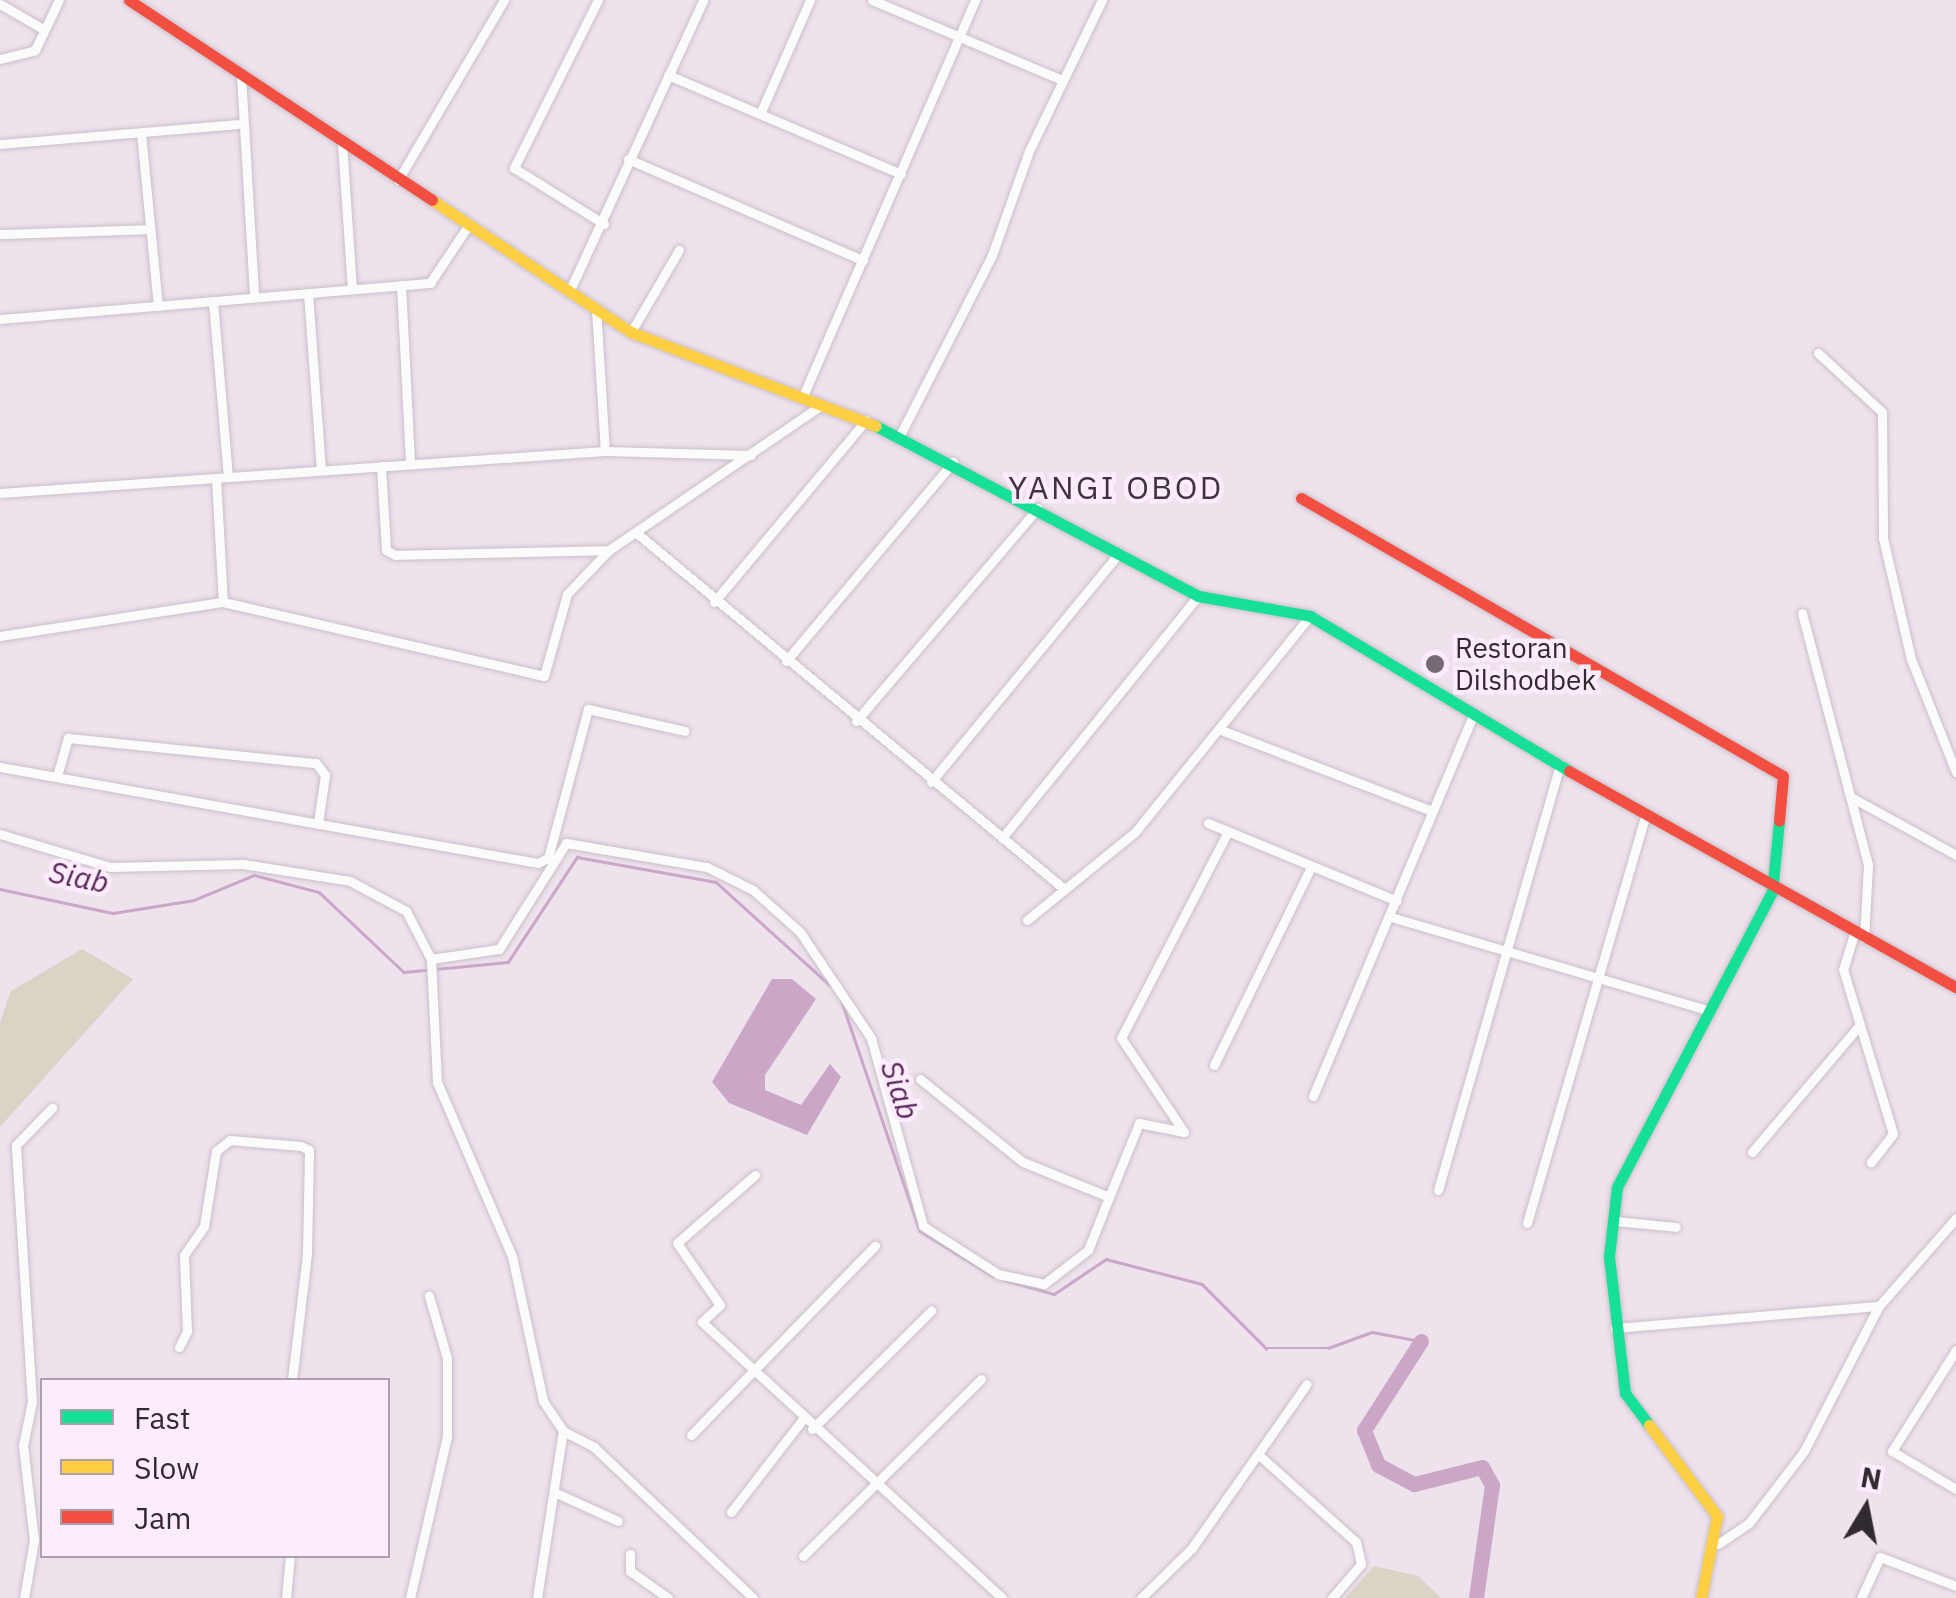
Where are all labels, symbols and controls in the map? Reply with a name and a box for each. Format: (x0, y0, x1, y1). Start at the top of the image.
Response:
district label: YANGI OBOD (1008, 468, 1224, 506)
place label: Restoran Dilshodbek (1455, 631, 1596, 697)
marker: Restoran Dilshodbek (1424, 653, 1446, 675)
water label: Siab (46, 854, 112, 900)
water label: Siab (873, 1056, 927, 1124)
legend (40, 1378, 390, 1558)
text: Fast (134, 1398, 191, 1437)
text: Slow (134, 1448, 199, 1487)
north arrow (1816, 1458, 1916, 1558)
text: N (1858, 1458, 1884, 1498)
text: Jam (134, 1498, 192, 1537)

